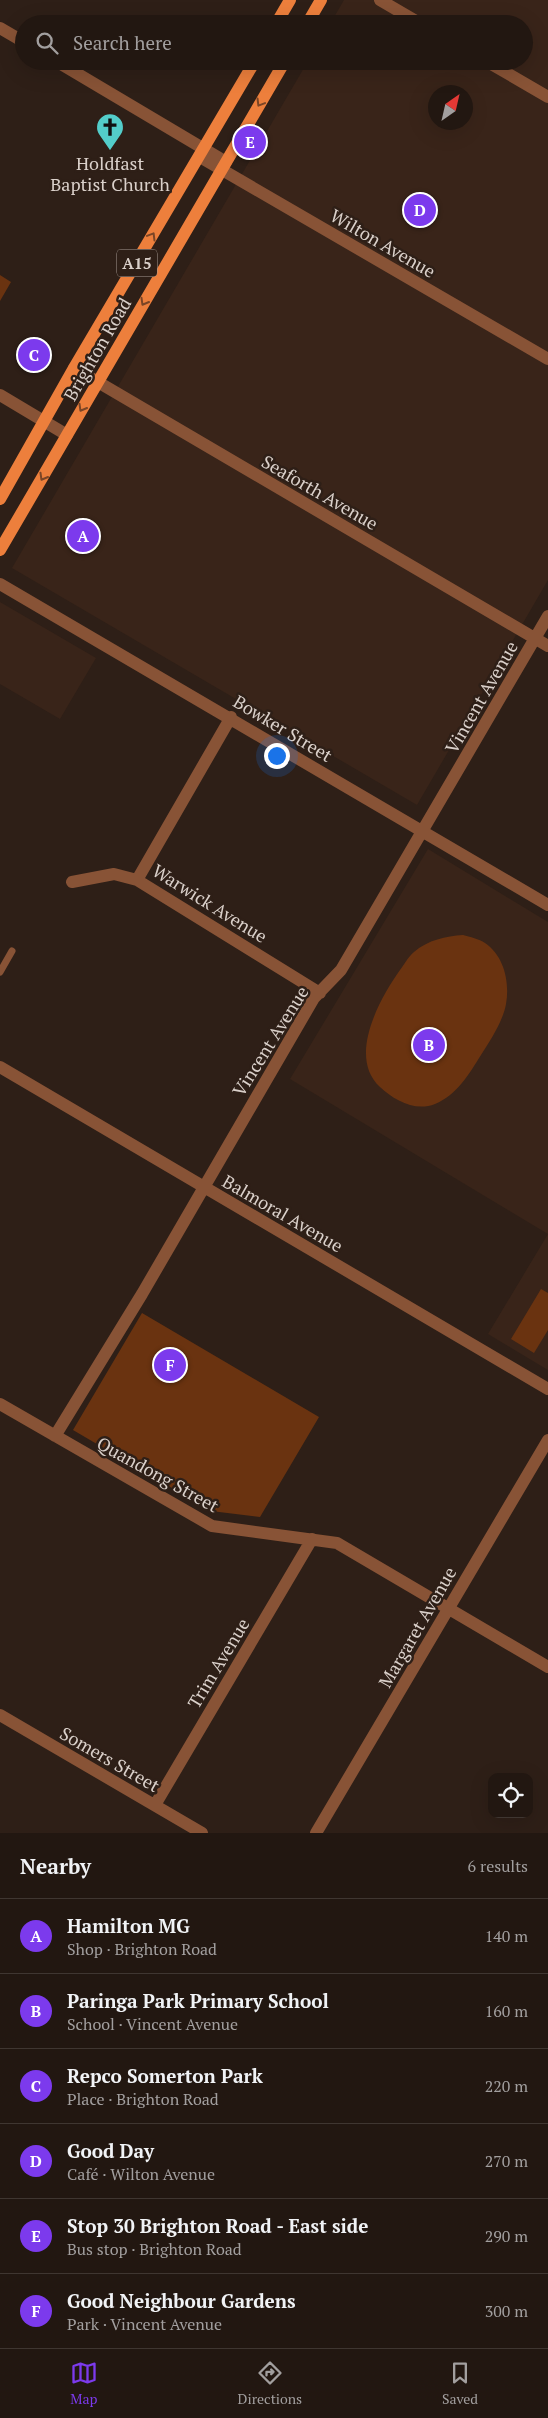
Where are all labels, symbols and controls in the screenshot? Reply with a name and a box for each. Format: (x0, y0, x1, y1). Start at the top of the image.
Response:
search box (15, 15, 533, 70)
icon: search (33, 29, 61, 57)
text: Search here (73, 30, 172, 55)
north arrow (428, 85, 473, 130)
one-way arrow (256, 98, 266, 107)
church icon: Holdfast Baptist Church (95, 112, 125, 151)
pin: E (234, 123, 266, 161)
place label: Holdfast Baptist Church (50, 151, 170, 196)
pin: D (404, 191, 436, 229)
street label: Wilton Avenue (326, 203, 440, 283)
one-way arrow (146, 233, 156, 242)
road number: A15 (117, 250, 157, 276)
street label: Brighton Road (58, 293, 136, 405)
one-way arrow (140, 297, 150, 306)
pin: C (18, 336, 50, 374)
one-way arrow (79, 403, 89, 412)
street label: Seaforth Avenue (257, 449, 383, 535)
one-way arrow (39, 471, 49, 480)
pin: A (67, 517, 99, 555)
street label: Vincent Avenue (439, 636, 523, 758)
street label: Bowker Street (229, 689, 337, 767)
your location (264, 743, 290, 769)
street label: Warwick Avenue (148, 858, 272, 948)
street label: Vincent Avenue (226, 981, 314, 1101)
pin: B (413, 1026, 445, 1064)
street label: Balmoral Avenue (218, 1169, 348, 1257)
pin: F (154, 1346, 186, 1384)
street label: Quandong Street (93, 1431, 224, 1518)
street label: Margaret Avenue (373, 1562, 461, 1692)
street label: Trim Avenue (182, 1613, 254, 1713)
street label: Somers Street (56, 1721, 164, 1797)
map controls (488, 1773, 533, 1818)
button: locate (488, 1773, 533, 1818)
text: Nearby (20, 1852, 91, 1880)
text: 6 results (468, 1855, 528, 1877)
text: Hamilton MG (67, 1913, 190, 1938)
text: A (30, 1925, 42, 1947)
text: 140 m (485, 1925, 528, 1947)
text: Shop · Brighton Road (67, 1938, 217, 1960)
text: Paringa Park Primary School (67, 1988, 329, 2013)
text: B (31, 2000, 41, 2022)
text: 160 m (485, 2000, 528, 2022)
text: School · Vincent Avenue (67, 2013, 238, 2035)
text: Repco Somerton Park (67, 2063, 263, 2088)
text: C (31, 2075, 41, 2097)
text: 220 m (485, 2075, 528, 2097)
text: Place · Brighton Road (67, 2088, 219, 2110)
text: Good Day (67, 2138, 154, 2163)
text: D (30, 2150, 42, 2172)
text: 270 m (485, 2150, 528, 2172)
text: Café · Wilton Avenue (67, 2163, 215, 2185)
text: Stop 30 Brighton Road - East side (67, 2213, 368, 2238)
text: E (31, 2225, 41, 2247)
text: 290 m (485, 2225, 528, 2247)
text: Bus stop · Brighton Road (67, 2238, 242, 2260)
text: Good Neighbour Gardens (67, 2288, 296, 2313)
text: F (31, 2300, 41, 2322)
text: 300 m (485, 2300, 528, 2322)
text: Park · Vincent Avenue (67, 2313, 222, 2335)
tab: Map (70, 2359, 98, 2408)
tab: Directions (238, 2359, 302, 2408)
tab: Saved (442, 2359, 478, 2408)

